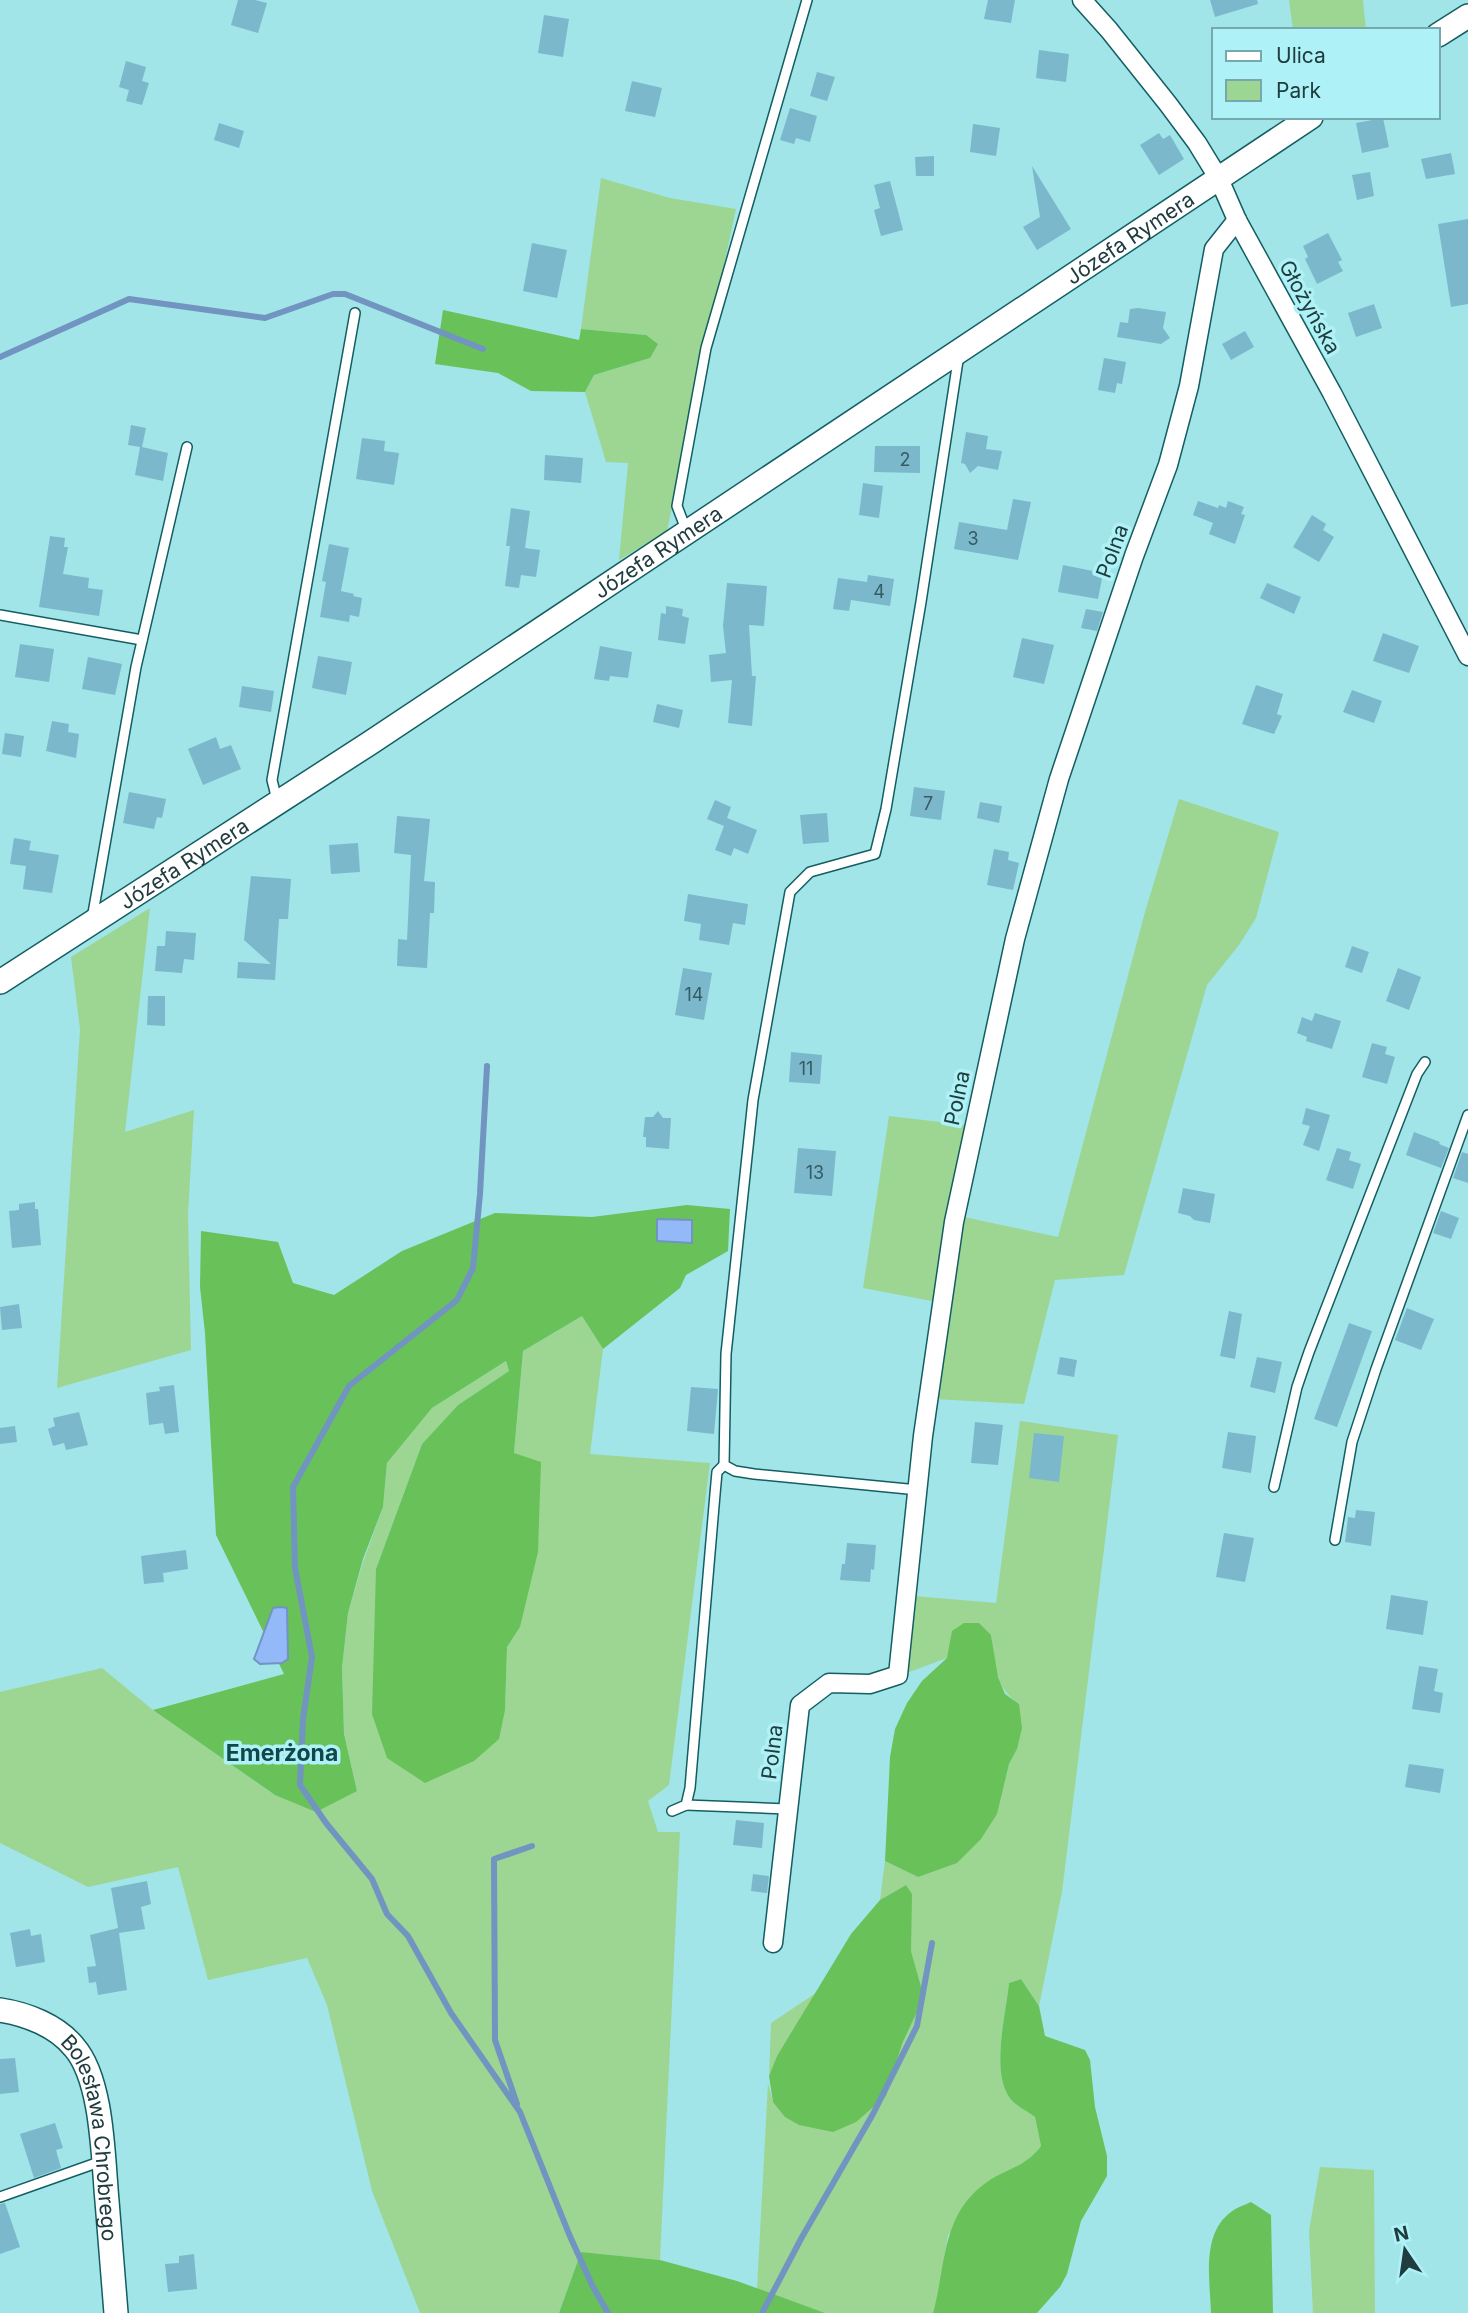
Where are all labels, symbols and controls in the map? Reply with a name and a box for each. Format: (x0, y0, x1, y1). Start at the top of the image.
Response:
legend (1212, 28, 1440, 119)
text: Ulica (1276, 43, 1326, 68)
text: Park (1276, 78, 1321, 103)
street label: Józefa Rymera (1061, 186, 1199, 289)
street label: Głożyńska (1274, 256, 1346, 358)
house number: 2 (900, 449, 910, 470)
street label: Józefa Rymera (589, 500, 727, 603)
street label: Polna (1091, 521, 1133, 581)
house number: 3 (967, 528, 979, 549)
house number: 4 (873, 581, 885, 602)
house number: 7 (923, 793, 933, 814)
street label: Józefa Rymera (115, 812, 253, 914)
house number: 14 (685, 984, 703, 1005)
house number: 11 (799, 1058, 813, 1079)
street label: Polna (939, 1068, 975, 1128)
house number: 13 (806, 1162, 824, 1183)
street label: Polna (756, 1723, 788, 1781)
district label: Emerżona (226, 1739, 338, 1767)
street label: Bolesława Chrobrego (56, 2029, 123, 2242)
north arrow (1370, 2215, 1440, 2285)
text: N (1392, 2221, 1411, 2247)

